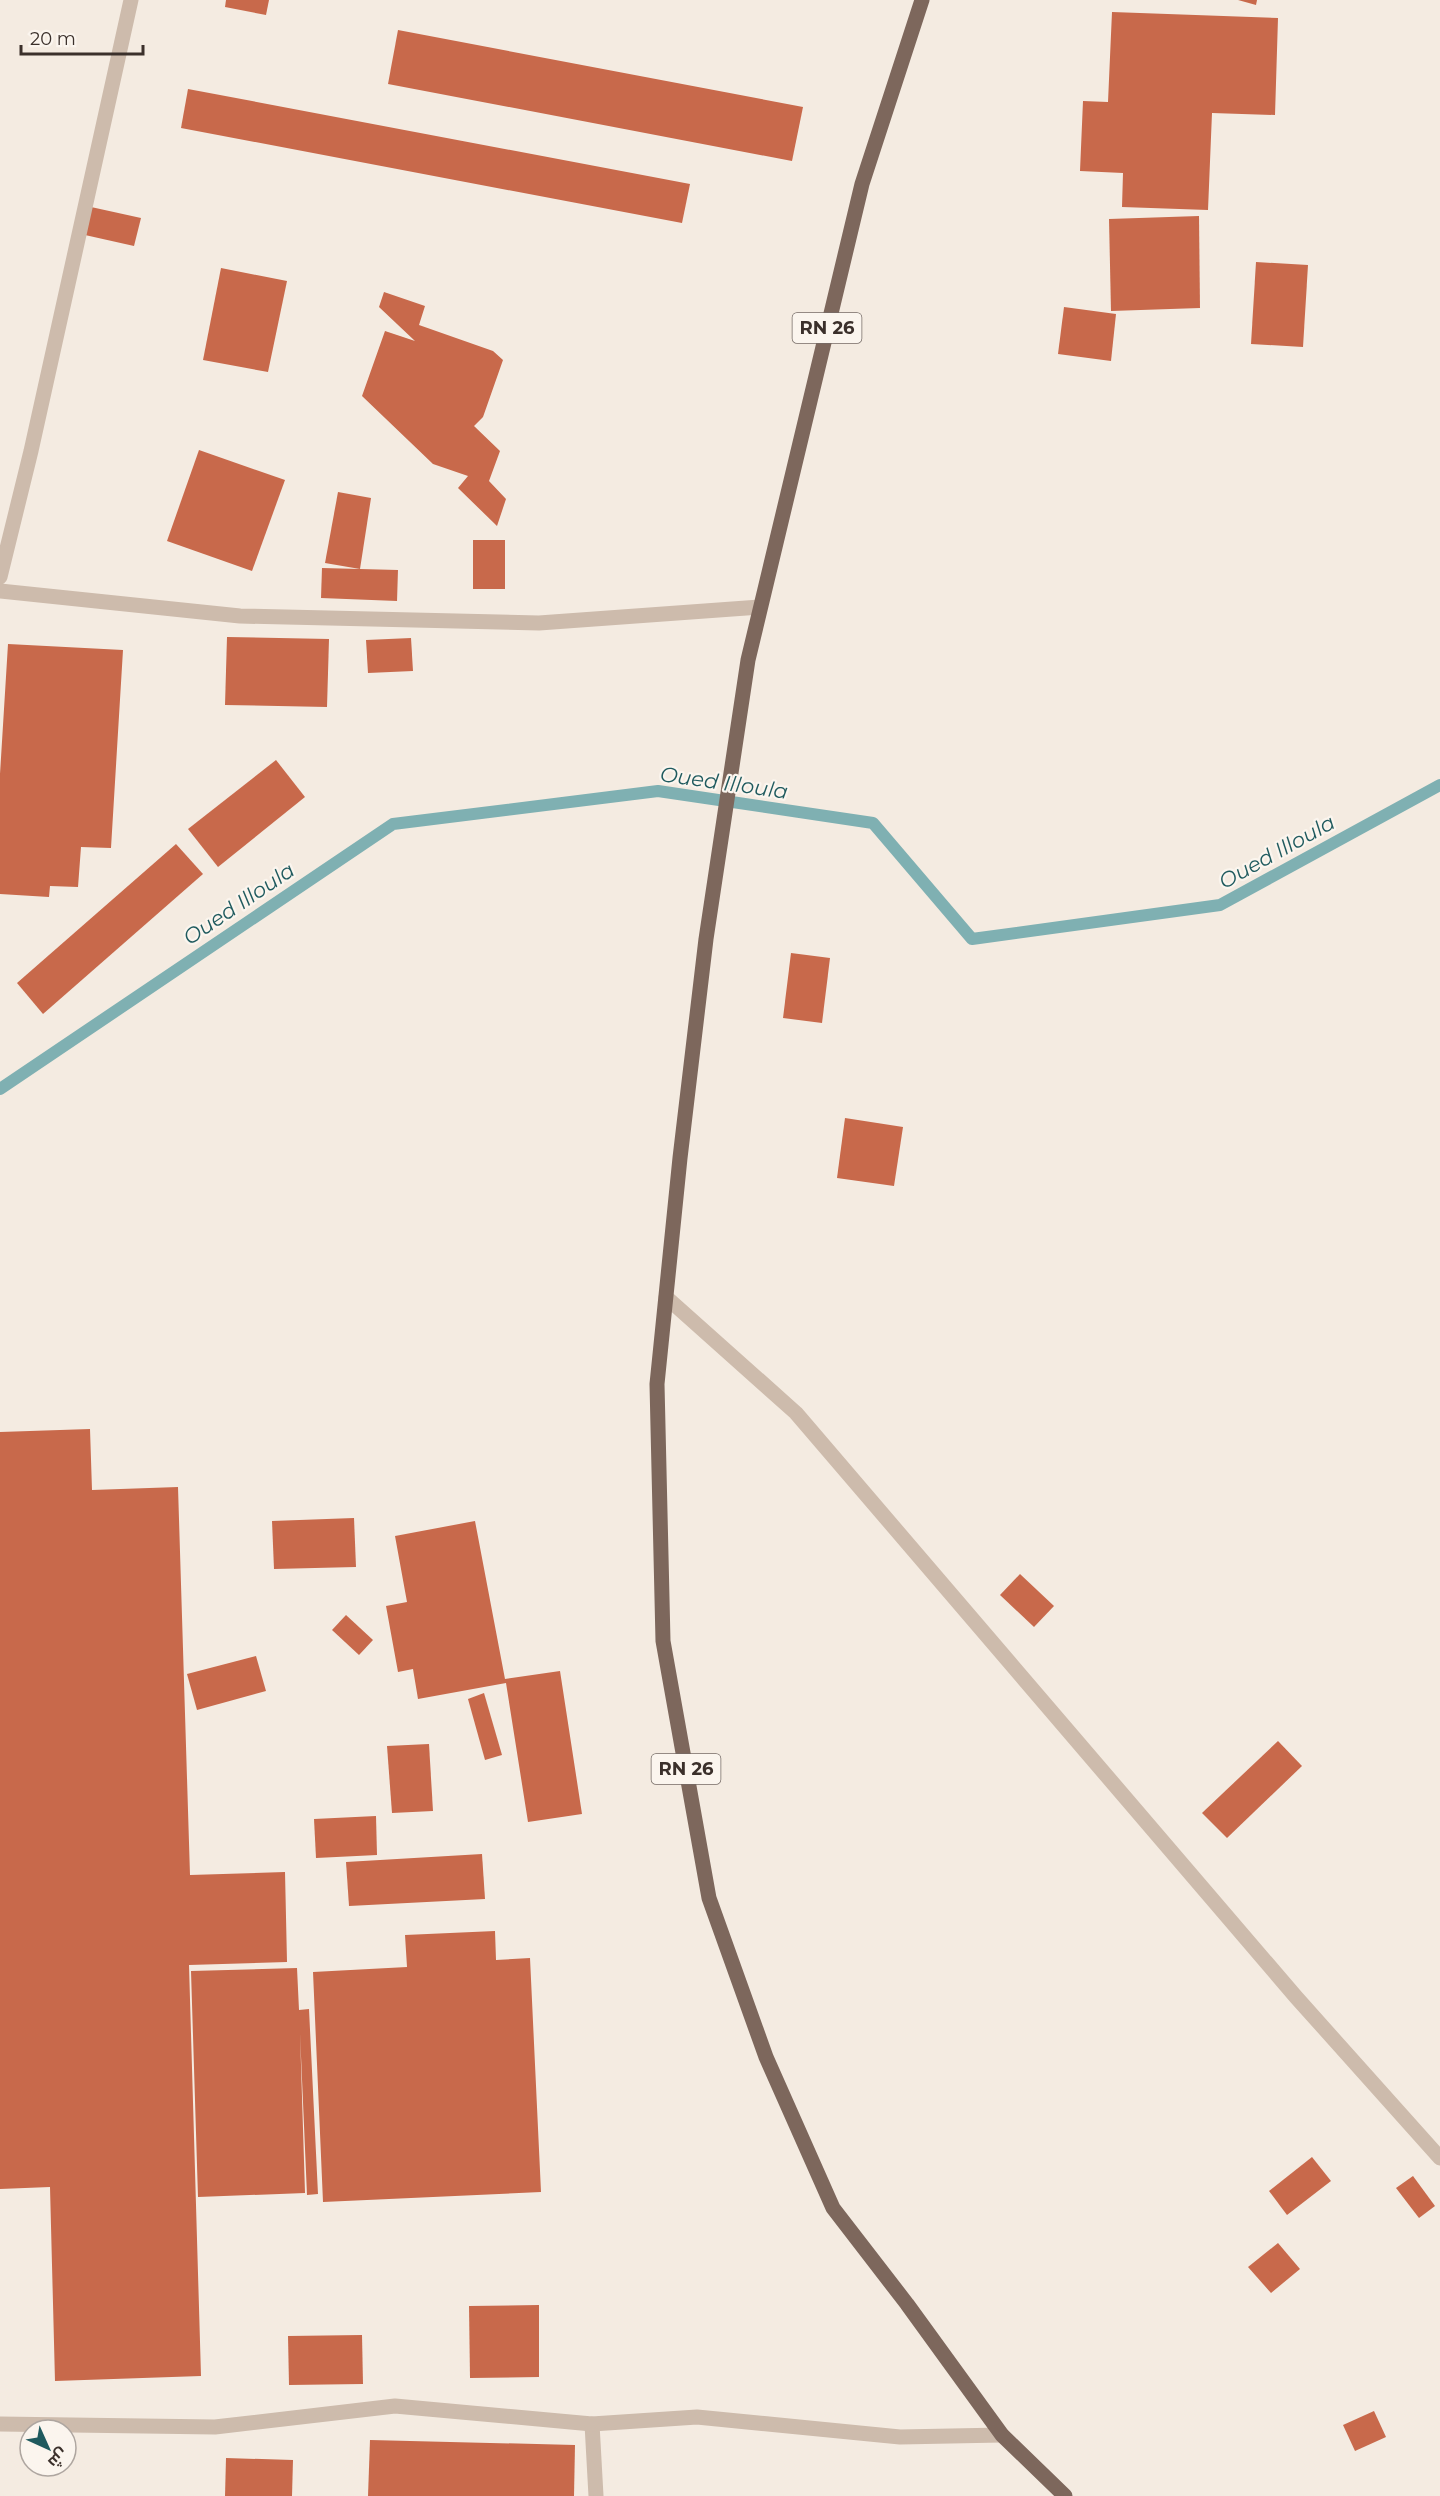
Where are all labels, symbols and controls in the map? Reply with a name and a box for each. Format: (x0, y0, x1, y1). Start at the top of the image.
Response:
scale bar (21, 18, 142, 56)
text: 20 m (30, 28, 76, 50)
road number: RN 26 (792, 313, 862, 343)
water label: Oued Illoula (658, 761, 790, 804)
water label: Oued Illoula (1214, 809, 1339, 894)
water label: Oued Illoula (178, 857, 299, 950)
road number: RN 26 (652, 1754, 720, 1784)
north arrow (18, 2418, 78, 2478)
text: ش (44, 2444, 72, 2472)

